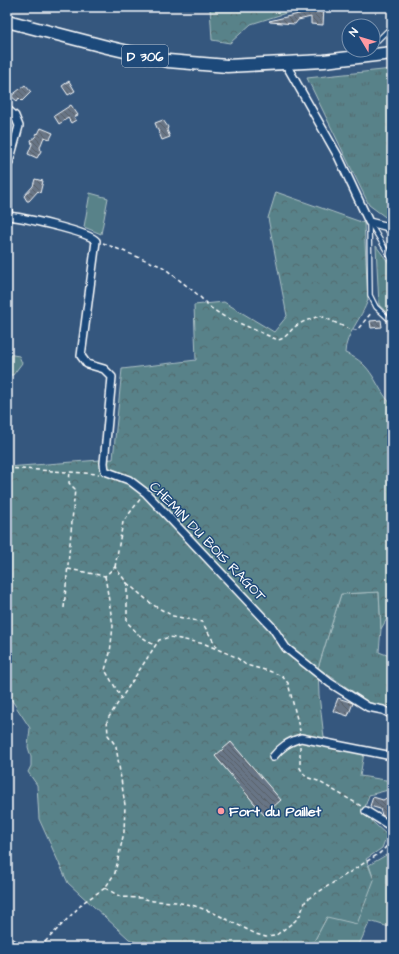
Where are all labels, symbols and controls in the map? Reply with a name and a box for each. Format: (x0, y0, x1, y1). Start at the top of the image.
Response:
north arrow (341, 18, 381, 58)
text: N (345, 25, 362, 39)
road number: D 306 (122, 45, 168, 67)
street label: CHEMIN DU BOIS RAGOT (144, 477, 270, 606)
place label: Fort du Paillet (229, 802, 322, 822)
marker: Fort du Paillet (216, 806, 226, 816)

